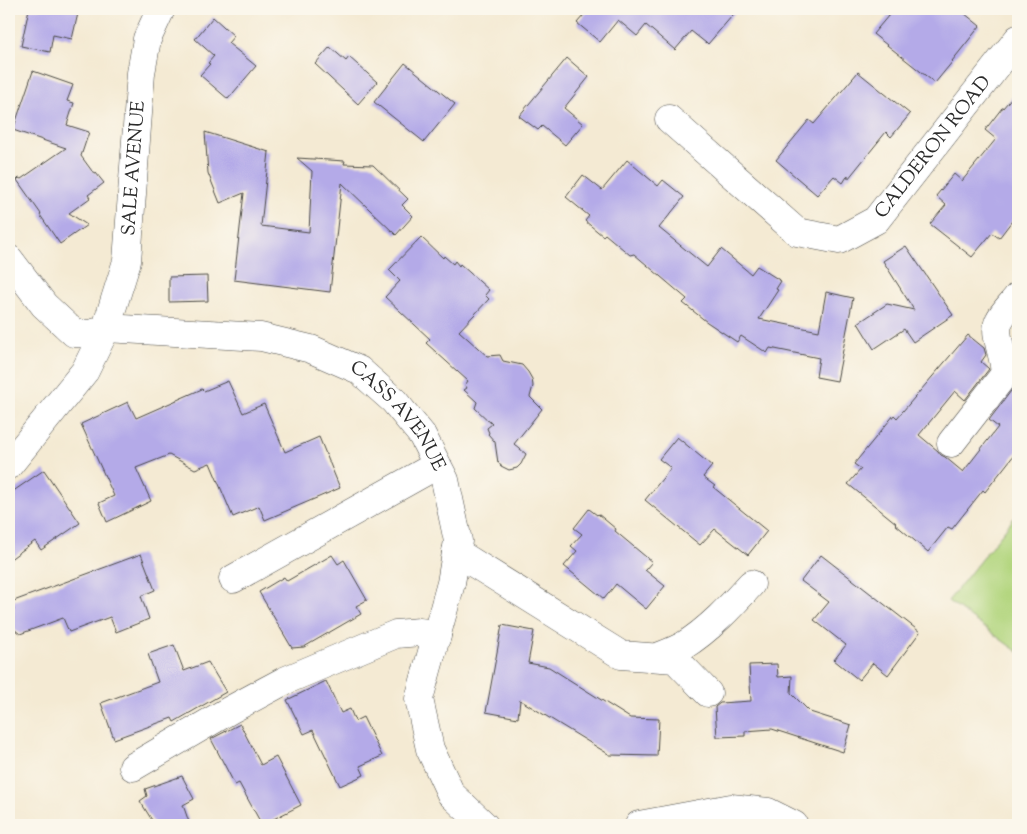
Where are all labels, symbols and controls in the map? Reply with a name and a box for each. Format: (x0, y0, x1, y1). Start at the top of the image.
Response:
street label: CALDERON ROAD (868, 70, 998, 224)
street label: SALE AVENUE (115, 99, 152, 237)
street label: CASS AVENUE (346, 354, 452, 476)

